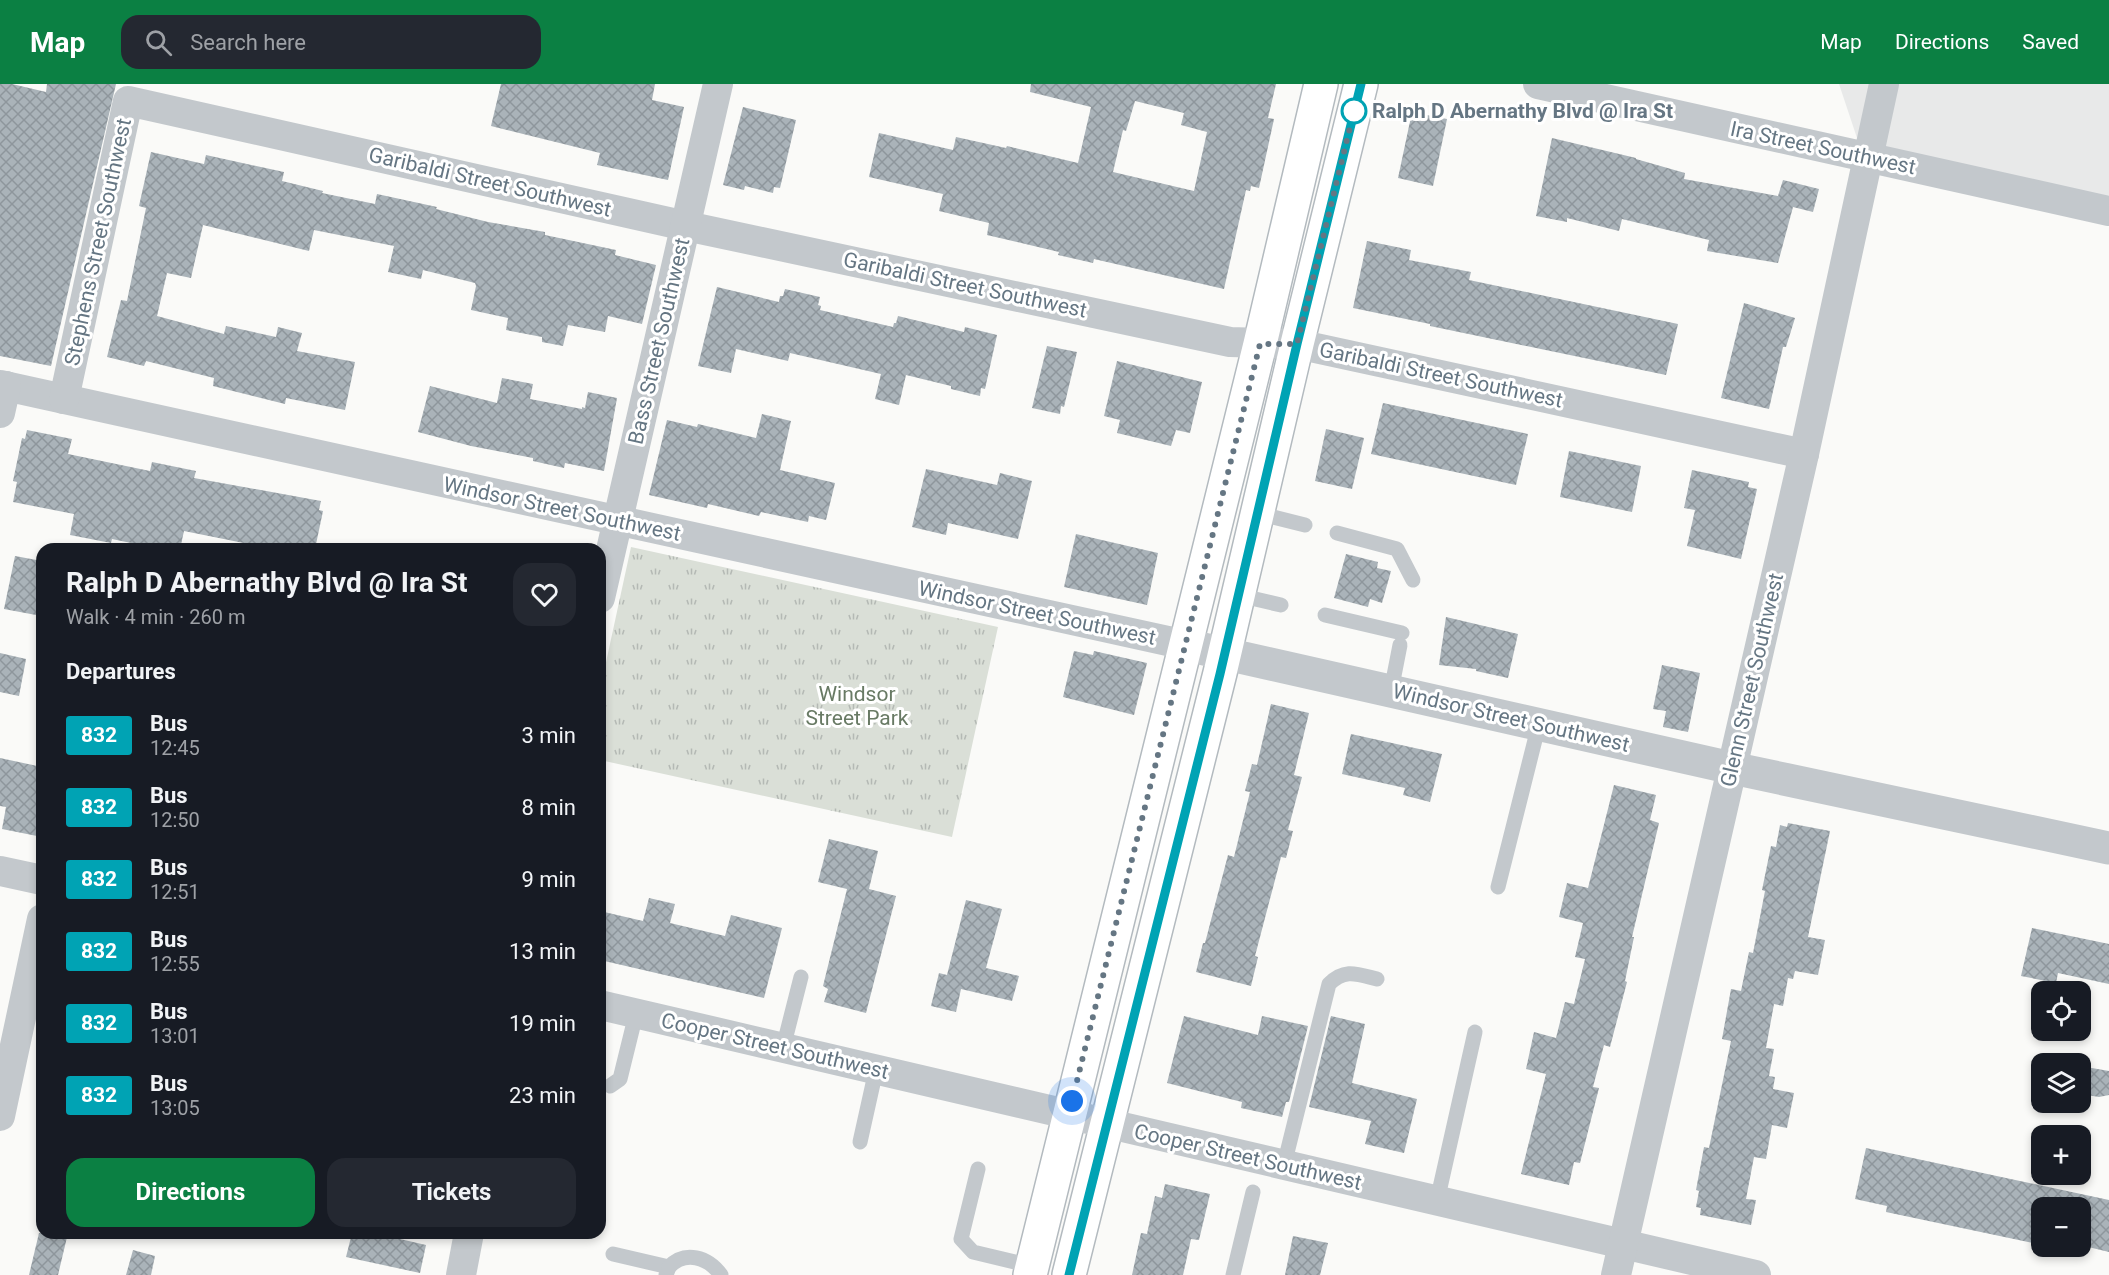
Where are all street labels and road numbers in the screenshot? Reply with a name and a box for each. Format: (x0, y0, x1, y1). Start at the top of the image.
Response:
street label: Stephens Street Southwest (60, 116, 136, 368)
street label: Ira Street Southwest (1728, 117, 1918, 179)
street label: Garibaldi Street Southwest (366, 142, 614, 222)
street label: Bass Street Southwest (624, 235, 694, 447)
street label: Garibaldi Street Southwest (841, 247, 1089, 323)
street label: Garibaldi Street Southwest (1317, 337, 1565, 413)
street label: Windsor Street Southwest (441, 472, 683, 546)
street label: Glenn Street Southwest (1716, 571, 1788, 789)
street label: Windsor Street Southwest (916, 576, 1158, 650)
street label: Windsor Street Southwest (1390, 679, 1632, 757)
street label: Cooper Street Southwest (659, 1008, 891, 1084)
street label: Cooper Street Southwest (1132, 1119, 1364, 1195)

